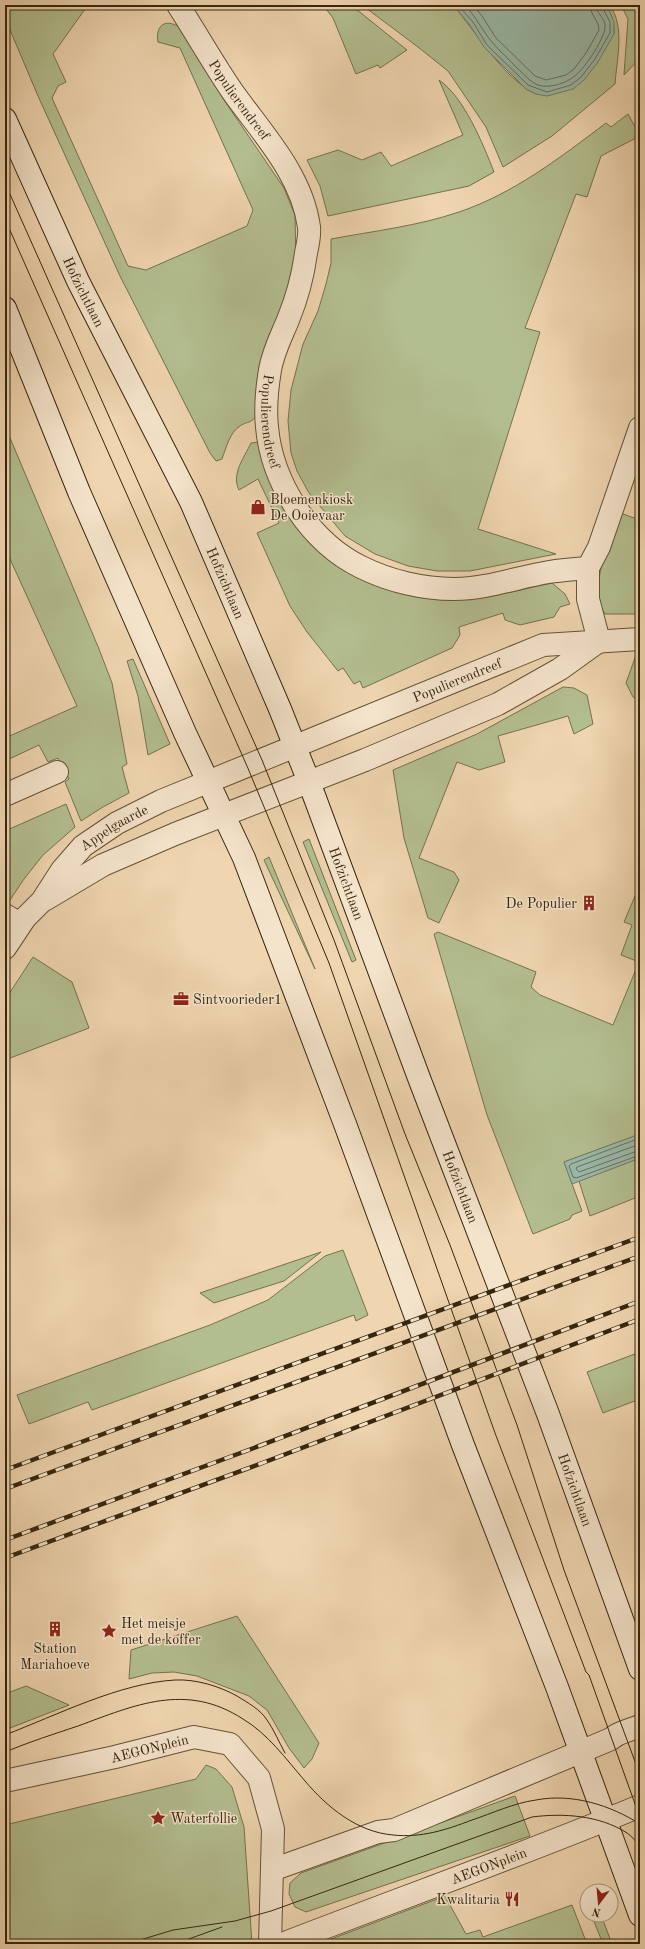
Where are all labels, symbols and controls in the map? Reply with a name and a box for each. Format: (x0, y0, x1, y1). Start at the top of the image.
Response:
street label: Populierendreef (206, 58, 273, 144)
street label: Hofzichtlaan (60, 255, 107, 330)
street label: Populierendreef (258, 373, 282, 472)
place label: Bloemenkiosk De Ooievaar (270, 493, 353, 523)
shop icon: Bloemenkiosk De Ooievaar (249, 498, 267, 516)
street label: Hofzichtlaan (203, 545, 247, 622)
street label: Populierendreef (411, 656, 505, 705)
street label: Appelgaarde (78, 803, 150, 854)
street label: Hofzichtlaan (326, 846, 366, 922)
building icon: De Populier (580, 894, 598, 912)
place label: De Populier (506, 897, 577, 911)
office icon: Sintvoorieder1 (172, 990, 190, 1008)
place label: Sintvoorieder1 (193, 993, 282, 1007)
street label: Hofzichtlaan (440, 1149, 480, 1226)
street label: Hofzichtlaan (555, 1452, 594, 1529)
place label: Het meisje met de koffer (121, 1617, 201, 1647)
building icon: Station Mariahoeve (46, 1620, 64, 1638)
place icon: Het meisje met de koffer (100, 1622, 118, 1640)
place label: Station Mariahoeve (20, 1642, 90, 1672)
street label: AEGONplein (109, 1733, 190, 1766)
place icon: Waterfollie (149, 1809, 167, 1827)
place label: Waterfollie (170, 1812, 237, 1826)
street label: AEGONplein (449, 1846, 529, 1887)
north arrow (579, 1883, 619, 1923)
restaurant icon: Kwalitaria (503, 1890, 521, 1908)
place label: Kwalitaria (436, 1893, 500, 1907)
text: N (591, 1905, 602, 1918)

